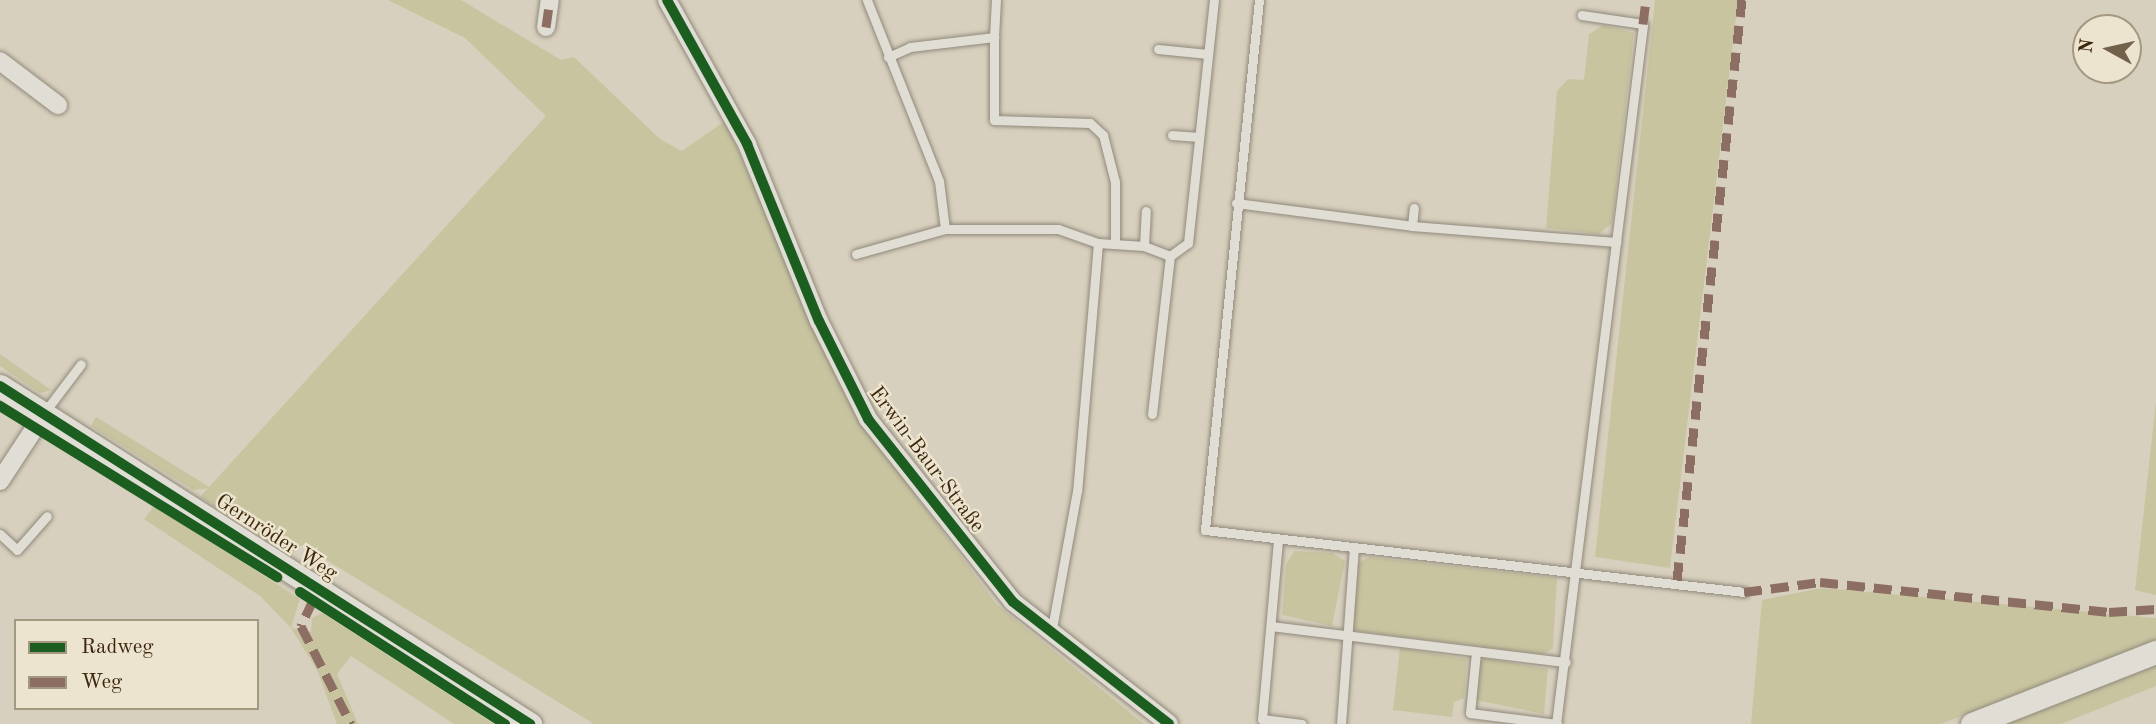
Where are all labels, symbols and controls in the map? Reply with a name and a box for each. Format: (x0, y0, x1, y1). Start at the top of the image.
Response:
north arrow (2072, 14, 2142, 84)
text: N (2077, 38, 2098, 55)
street label: Erwin-Baur-Straße (863, 382, 989, 538)
street label: Gernröder Weg (210, 489, 342, 587)
legend (14, 619, 259, 710)
text: Radweg (81, 637, 154, 658)
text: Weg (81, 672, 122, 693)

